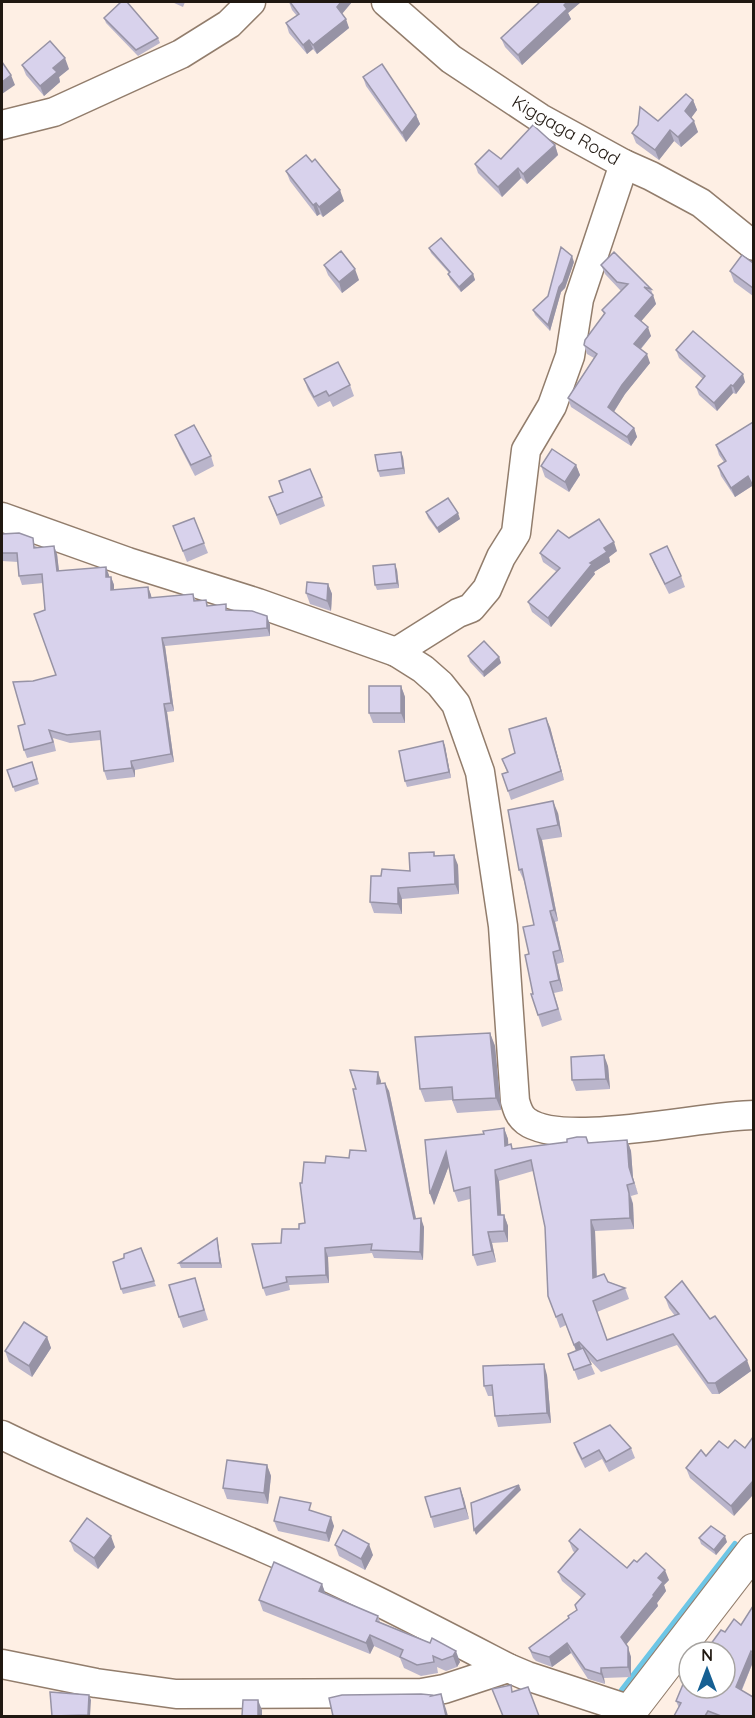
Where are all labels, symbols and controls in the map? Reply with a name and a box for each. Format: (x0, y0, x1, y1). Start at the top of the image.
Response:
street label: Kiggaga Road (508, 90, 624, 170)
north arrow (677, 1640, 737, 1700)
text: N (701, 1645, 713, 1665)

